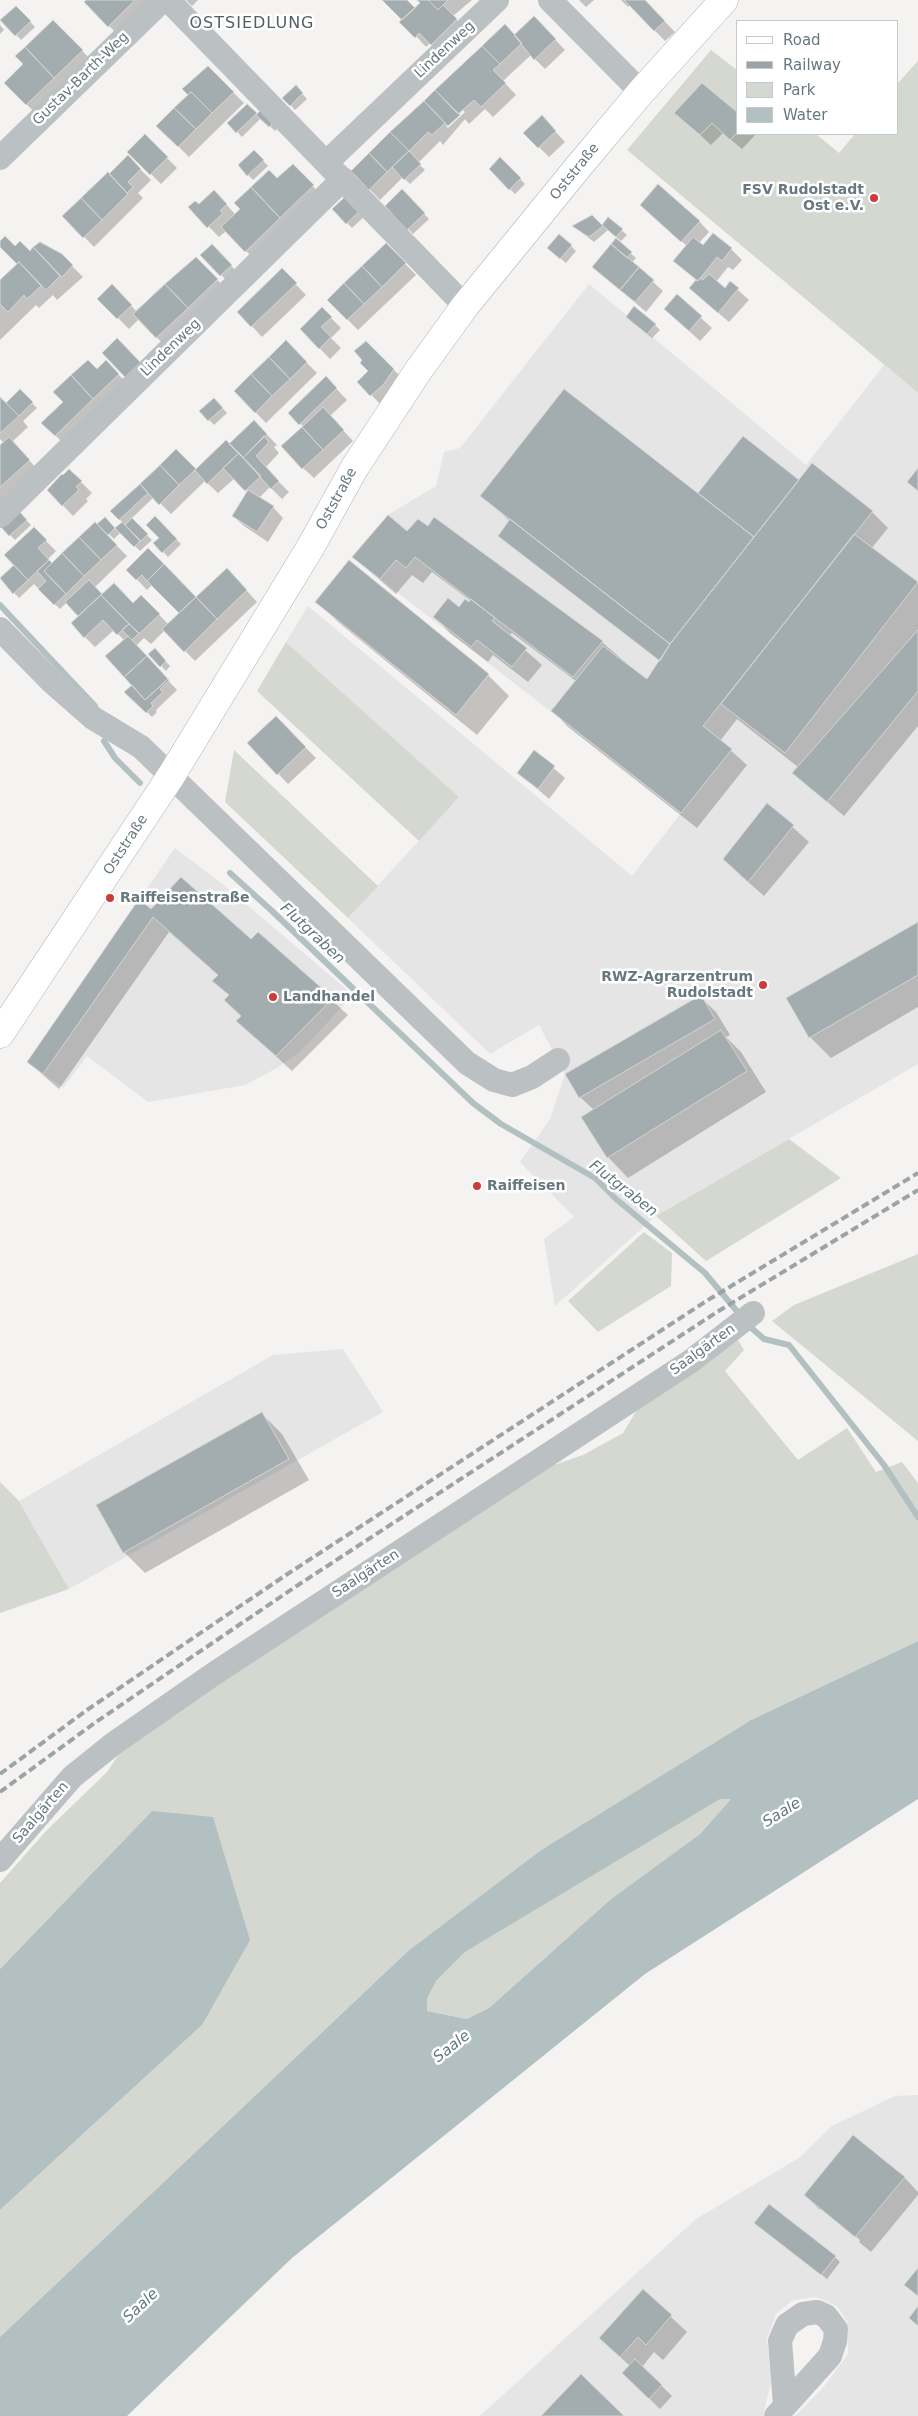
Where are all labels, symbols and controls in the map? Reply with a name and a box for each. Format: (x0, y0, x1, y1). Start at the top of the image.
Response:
district label: OSTSIEDLUNG (188, 14, 316, 34)
street label: Lindenweg (412, 18, 478, 82)
legend (736, 20, 898, 135)
street label: Gustav-Barth-Weg (30, 29, 132, 129)
text: Road (783, 31, 821, 49)
text: Railway (783, 56, 841, 74)
text: Park (783, 81, 815, 99)
text: Water (783, 106, 827, 124)
street label: Oststraße (547, 140, 603, 204)
place label: FSV Rudolstadt Ost e.V. (742, 182, 864, 214)
marker: FSV Rudolstadt Ost e.V. (868, 192, 880, 204)
street label: Lindenweg (138, 316, 204, 380)
street label: Oststraße (313, 465, 361, 533)
street label: Oststraße (100, 812, 152, 878)
place label: Raiffeisenstraße (120, 890, 249, 906)
marker: Raiffeisenstraße (104, 892, 116, 904)
water label: Flutgraben (276, 900, 348, 968)
place label: RWZ-Agrarzentrum Rudolstadt (601, 969, 753, 1002)
marker: RWZ-Agrarzentrum Rudolstadt (757, 979, 769, 991)
place label: Landhandel (283, 989, 375, 1005)
marker: Landhandel (267, 991, 279, 1003)
water label: Flutgraben (585, 1157, 661, 1221)
place label: Raiffeisen (487, 1178, 565, 1194)
marker: Raiffeisen (471, 1180, 483, 1192)
street label: Saalgärten (667, 1321, 739, 1379)
street label: Saalgärten (330, 1546, 402, 1602)
street label: Saalgärten (10, 1779, 72, 1847)
water label: Saale (760, 1794, 804, 1832)
water label: Saale (430, 2027, 474, 2067)
water label: Saale (120, 2285, 162, 2327)

